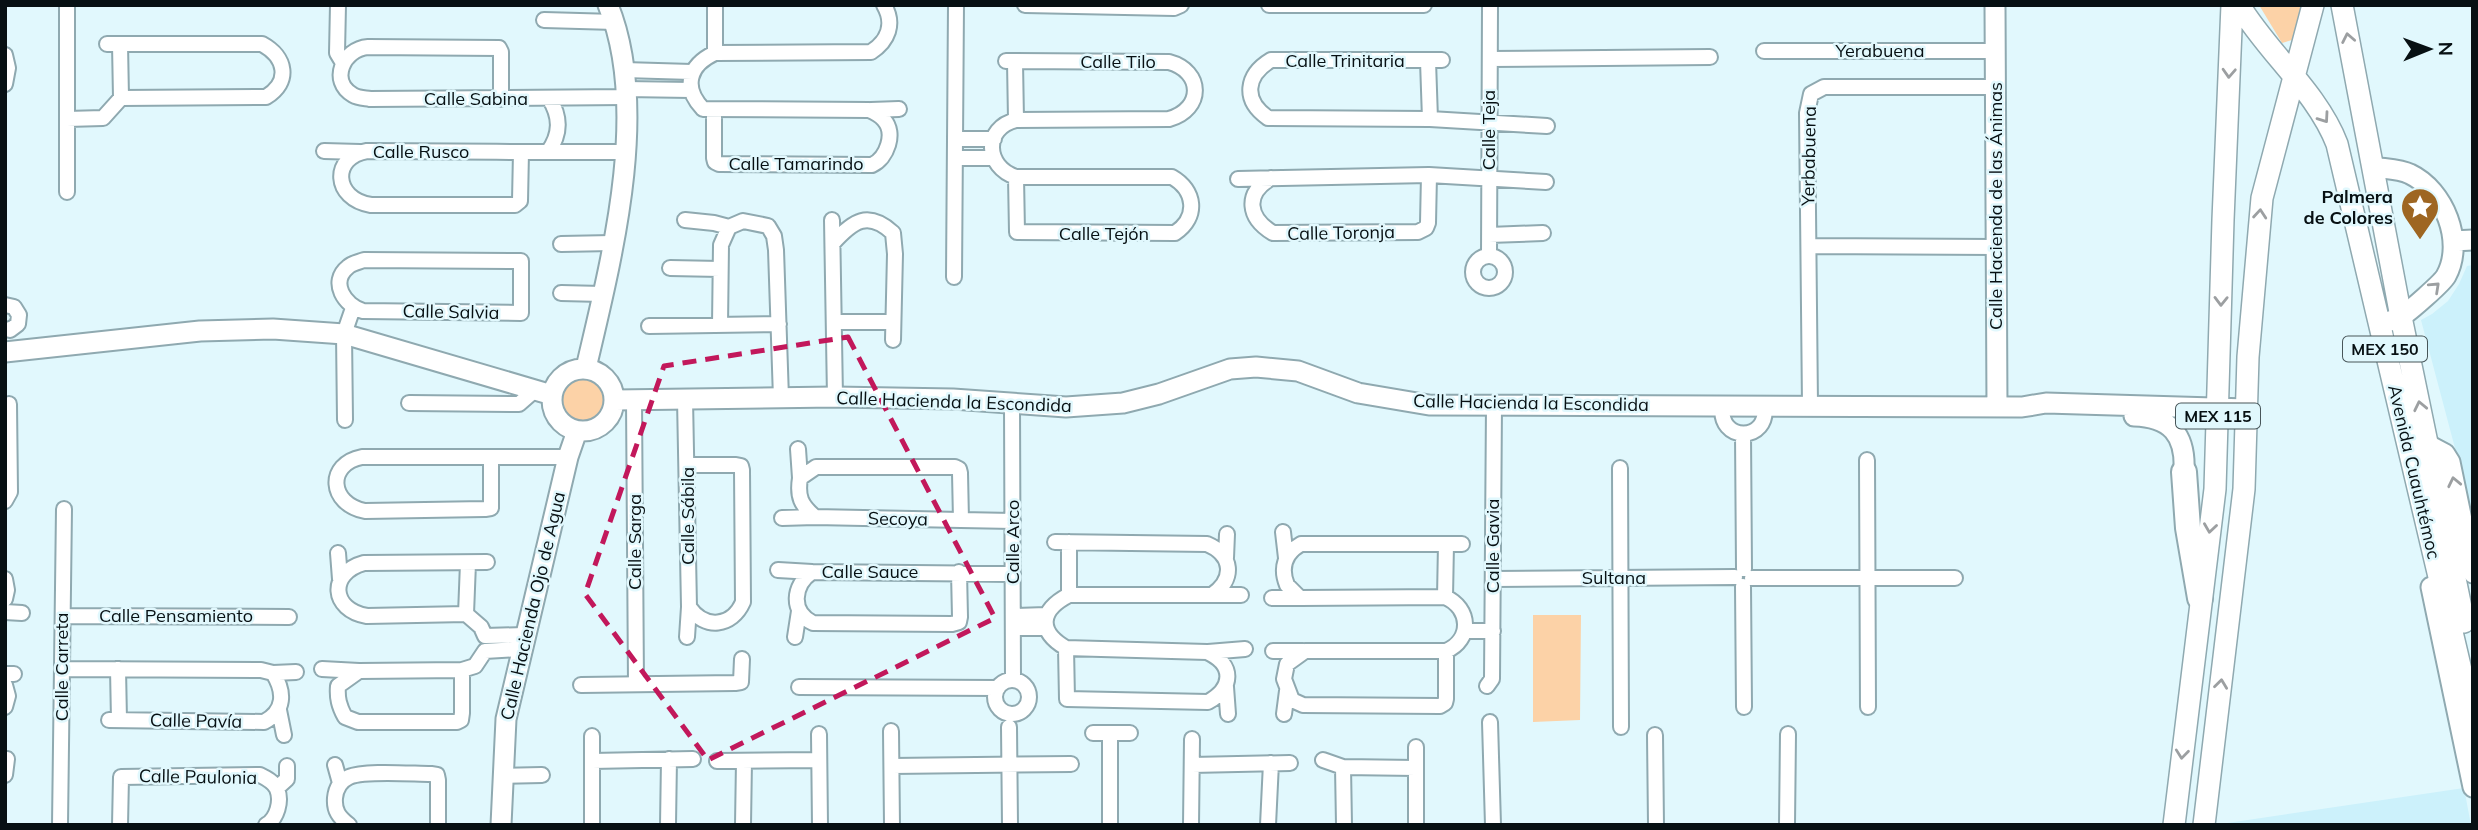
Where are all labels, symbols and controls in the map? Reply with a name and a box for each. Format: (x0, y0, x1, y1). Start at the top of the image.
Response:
north arrow (2394, 14, 2464, 84)
one-way arrow (2341, 33, 2356, 44)
street label: Yerabuena (1835, 39, 1924, 62)
text: N (2434, 41, 2458, 56)
street label: Calle Trinitaria (1285, 49, 1405, 72)
street label: Calle Tilo (1080, 50, 1156, 73)
one-way arrow (2222, 68, 2237, 79)
street label: Calle Hacienda de las Ánimas (1984, 82, 2007, 330)
street label: Calle Sabina (424, 87, 528, 110)
street label: Calle Teja (1477, 90, 1500, 170)
street label: Yerbabuena (1796, 106, 1821, 207)
one-way arrow (2316, 110, 2328, 123)
street label: Calle Rusco (373, 140, 469, 163)
street label: Calle Tamarindo (728, 152, 864, 175)
place label: Palmera de Colores (2304, 185, 2393, 229)
place icon: Palmera de Colores (2399, 186, 2441, 241)
one-way arrow (2252, 208, 2267, 219)
street label: Calle Toronja (1287, 220, 1395, 245)
street label: Calle Tejón (1059, 222, 1149, 245)
one-way arrow (2427, 283, 2440, 295)
one-way arrow (2213, 296, 2228, 307)
street label: Calle Salvia (402, 299, 500, 324)
road number: MEX 150 (2343, 336, 2427, 362)
street label: Avenida Cuauhtémoc (2383, 382, 2446, 561)
street label: Calle Hacienda la Escondida (836, 386, 1072, 417)
street label: Calle Hacienda la Escondida (1413, 389, 1649, 416)
one-way arrow (2414, 400, 2429, 412)
road number: MEX 115 (2176, 404, 2260, 428)
street label: Calle Sábila (676, 467, 699, 565)
one-way arrow (2448, 476, 2463, 488)
street label: Calle Hacienda Ojo de Agua (495, 489, 570, 722)
street label: Calle Sarga (623, 494, 646, 590)
street label: Calle Gavia (1481, 499, 1504, 593)
street label: Calle Arco (1001, 500, 1024, 584)
street label: Secoya (868, 506, 928, 531)
one-way arrow (2202, 522, 2217, 534)
street label: Calle Sauce (822, 560, 918, 583)
street label: Sultana (1582, 566, 1646, 589)
street label: Calle Pensamiento (99, 604, 253, 627)
street label: Calle Carreta (50, 613, 73, 721)
one-way arrow (2214, 678, 2229, 690)
street label: Calle Pavía (150, 708, 242, 733)
one-way arrow (2174, 748, 2189, 759)
street label: Calle Paulonia (139, 764, 257, 789)

